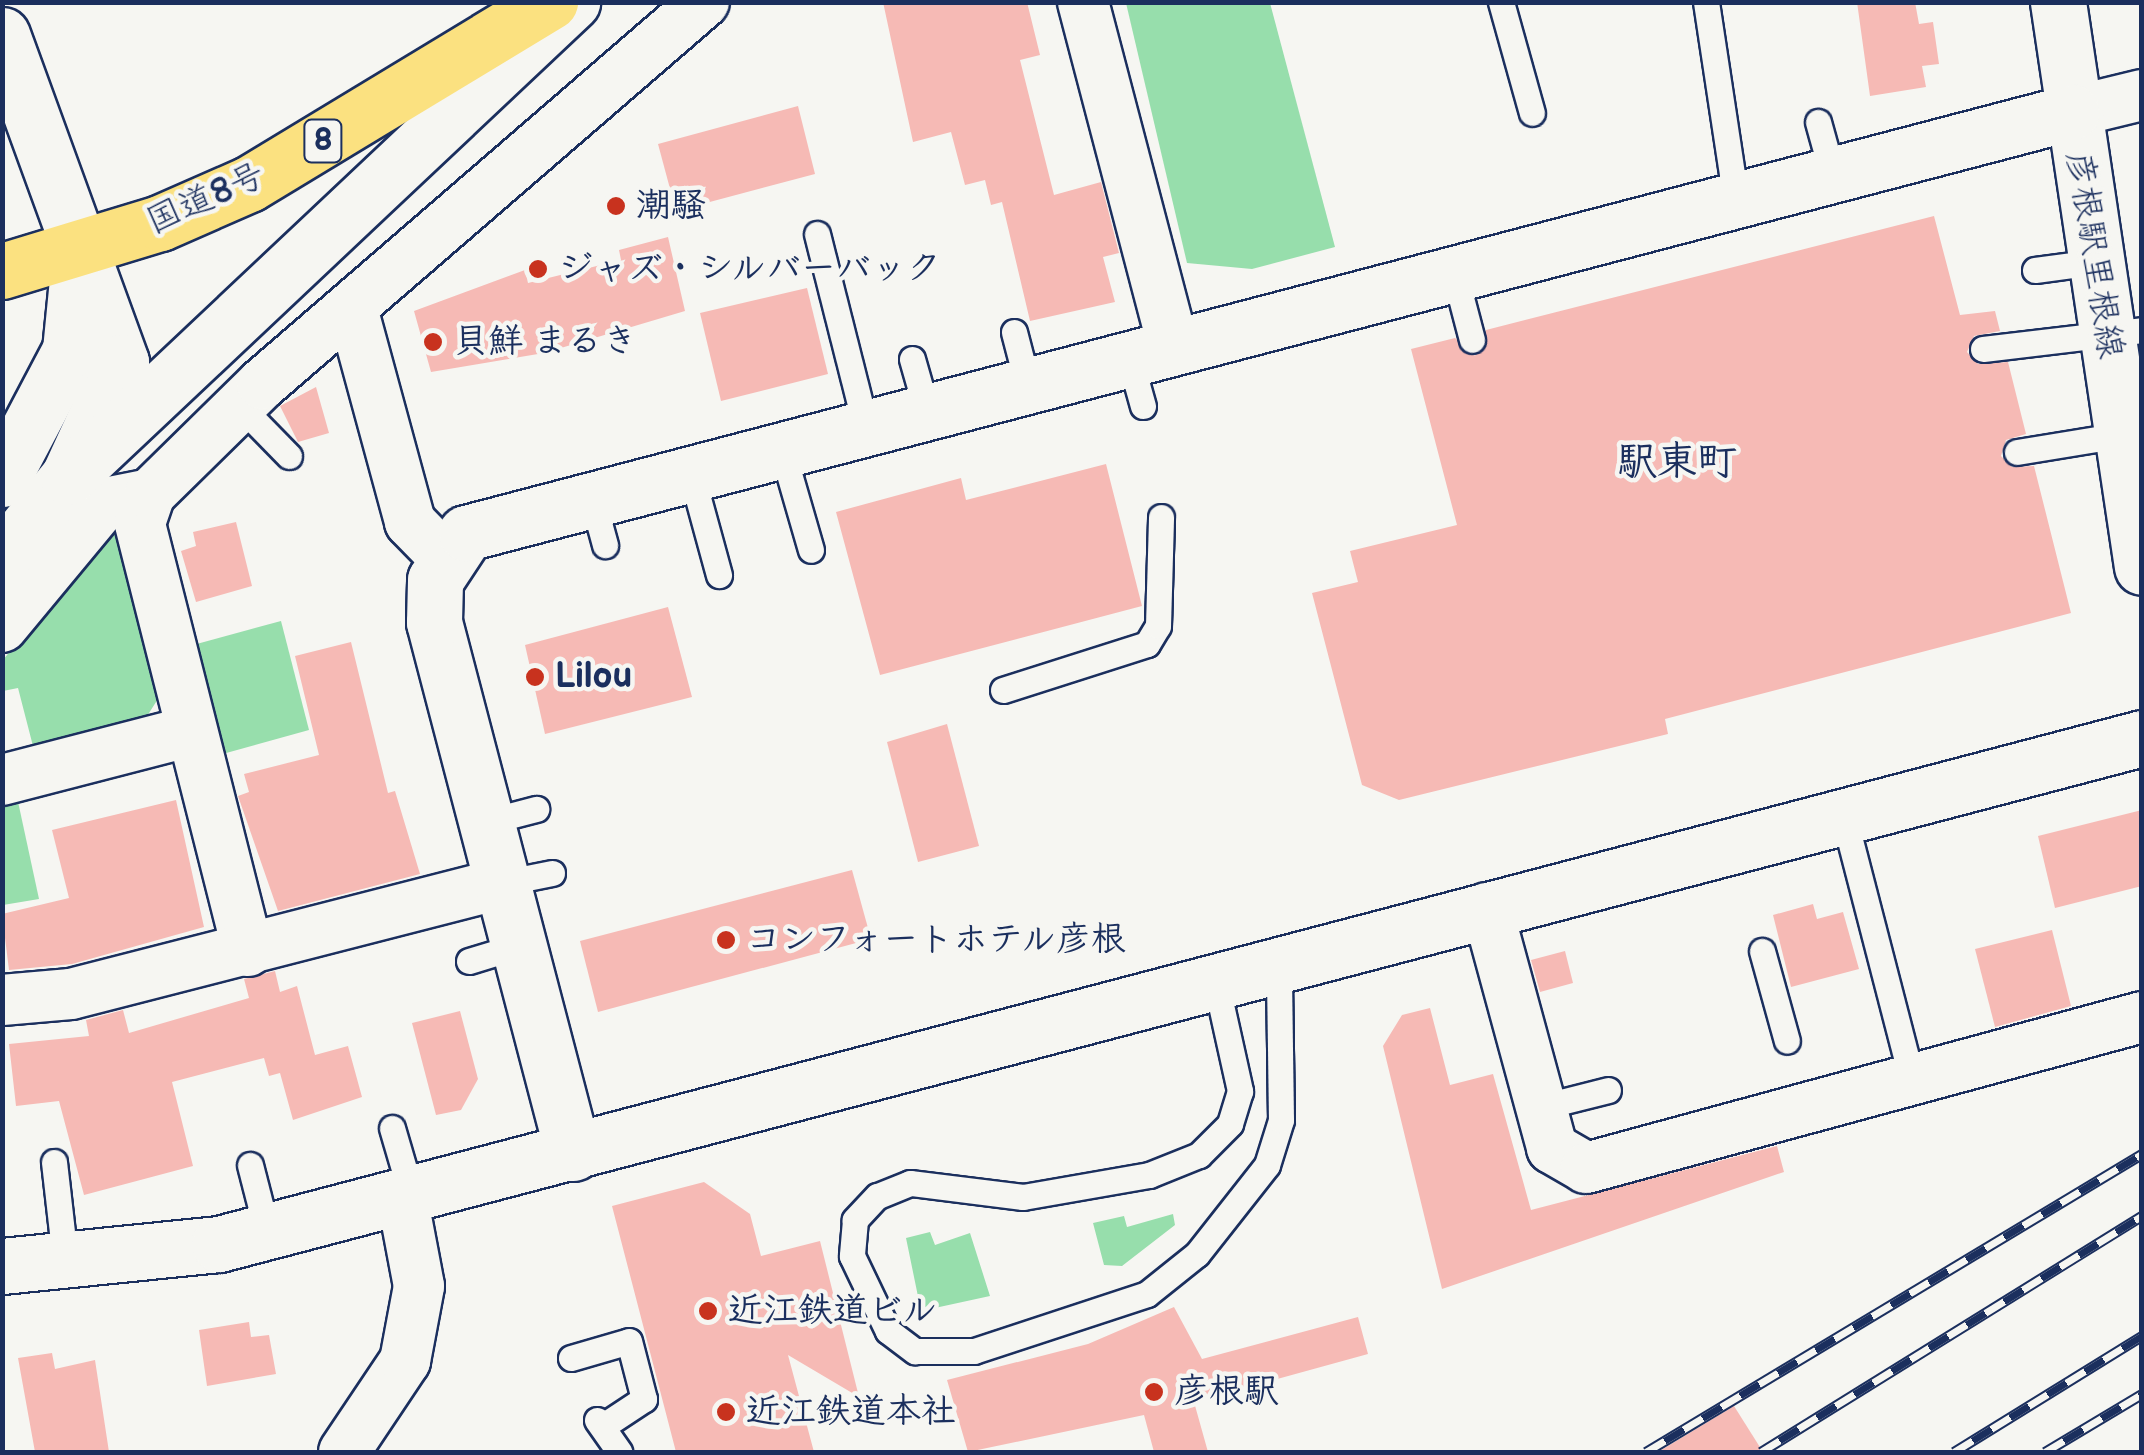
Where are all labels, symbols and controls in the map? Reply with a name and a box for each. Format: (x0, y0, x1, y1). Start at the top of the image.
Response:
road number: 8 (303, 114, 343, 168)
street label: 彦根駅里根線 (2057, 148, 2131, 362)
street label: 国道8号 (140, 154, 272, 244)
place label: 潮騒 (636, 185, 706, 227)
marker: 潮騒 (605, 195, 627, 217)
place label: ジャズ・シルバーバック (558, 248, 943, 290)
marker: ジャズ・シルバーバック (527, 258, 549, 280)
place label: 貝鮮 まるき (453, 321, 637, 363)
marker: 貝鮮 まるき (422, 331, 444, 353)
district label: 駅東町 (1617, 438, 1737, 486)
place label: Lilou (555, 656, 632, 698)
marker: Lilou (524, 666, 546, 688)
place label: コンフォートホテル彦根 (746, 919, 1131, 961)
marker: コンフォートホテル彦根 (715, 929, 737, 951)
place label: 近江鉄道ビル (728, 1290, 938, 1332)
marker: 近江鉄道ビル (697, 1300, 719, 1322)
place label: 彦根駅 (1174, 1371, 1279, 1413)
marker: 彦根駅 (1143, 1381, 1165, 1403)
place label: 近江鉄道本社 (746, 1391, 956, 1433)
marker: 近江鉄道本社 (715, 1401, 737, 1423)

